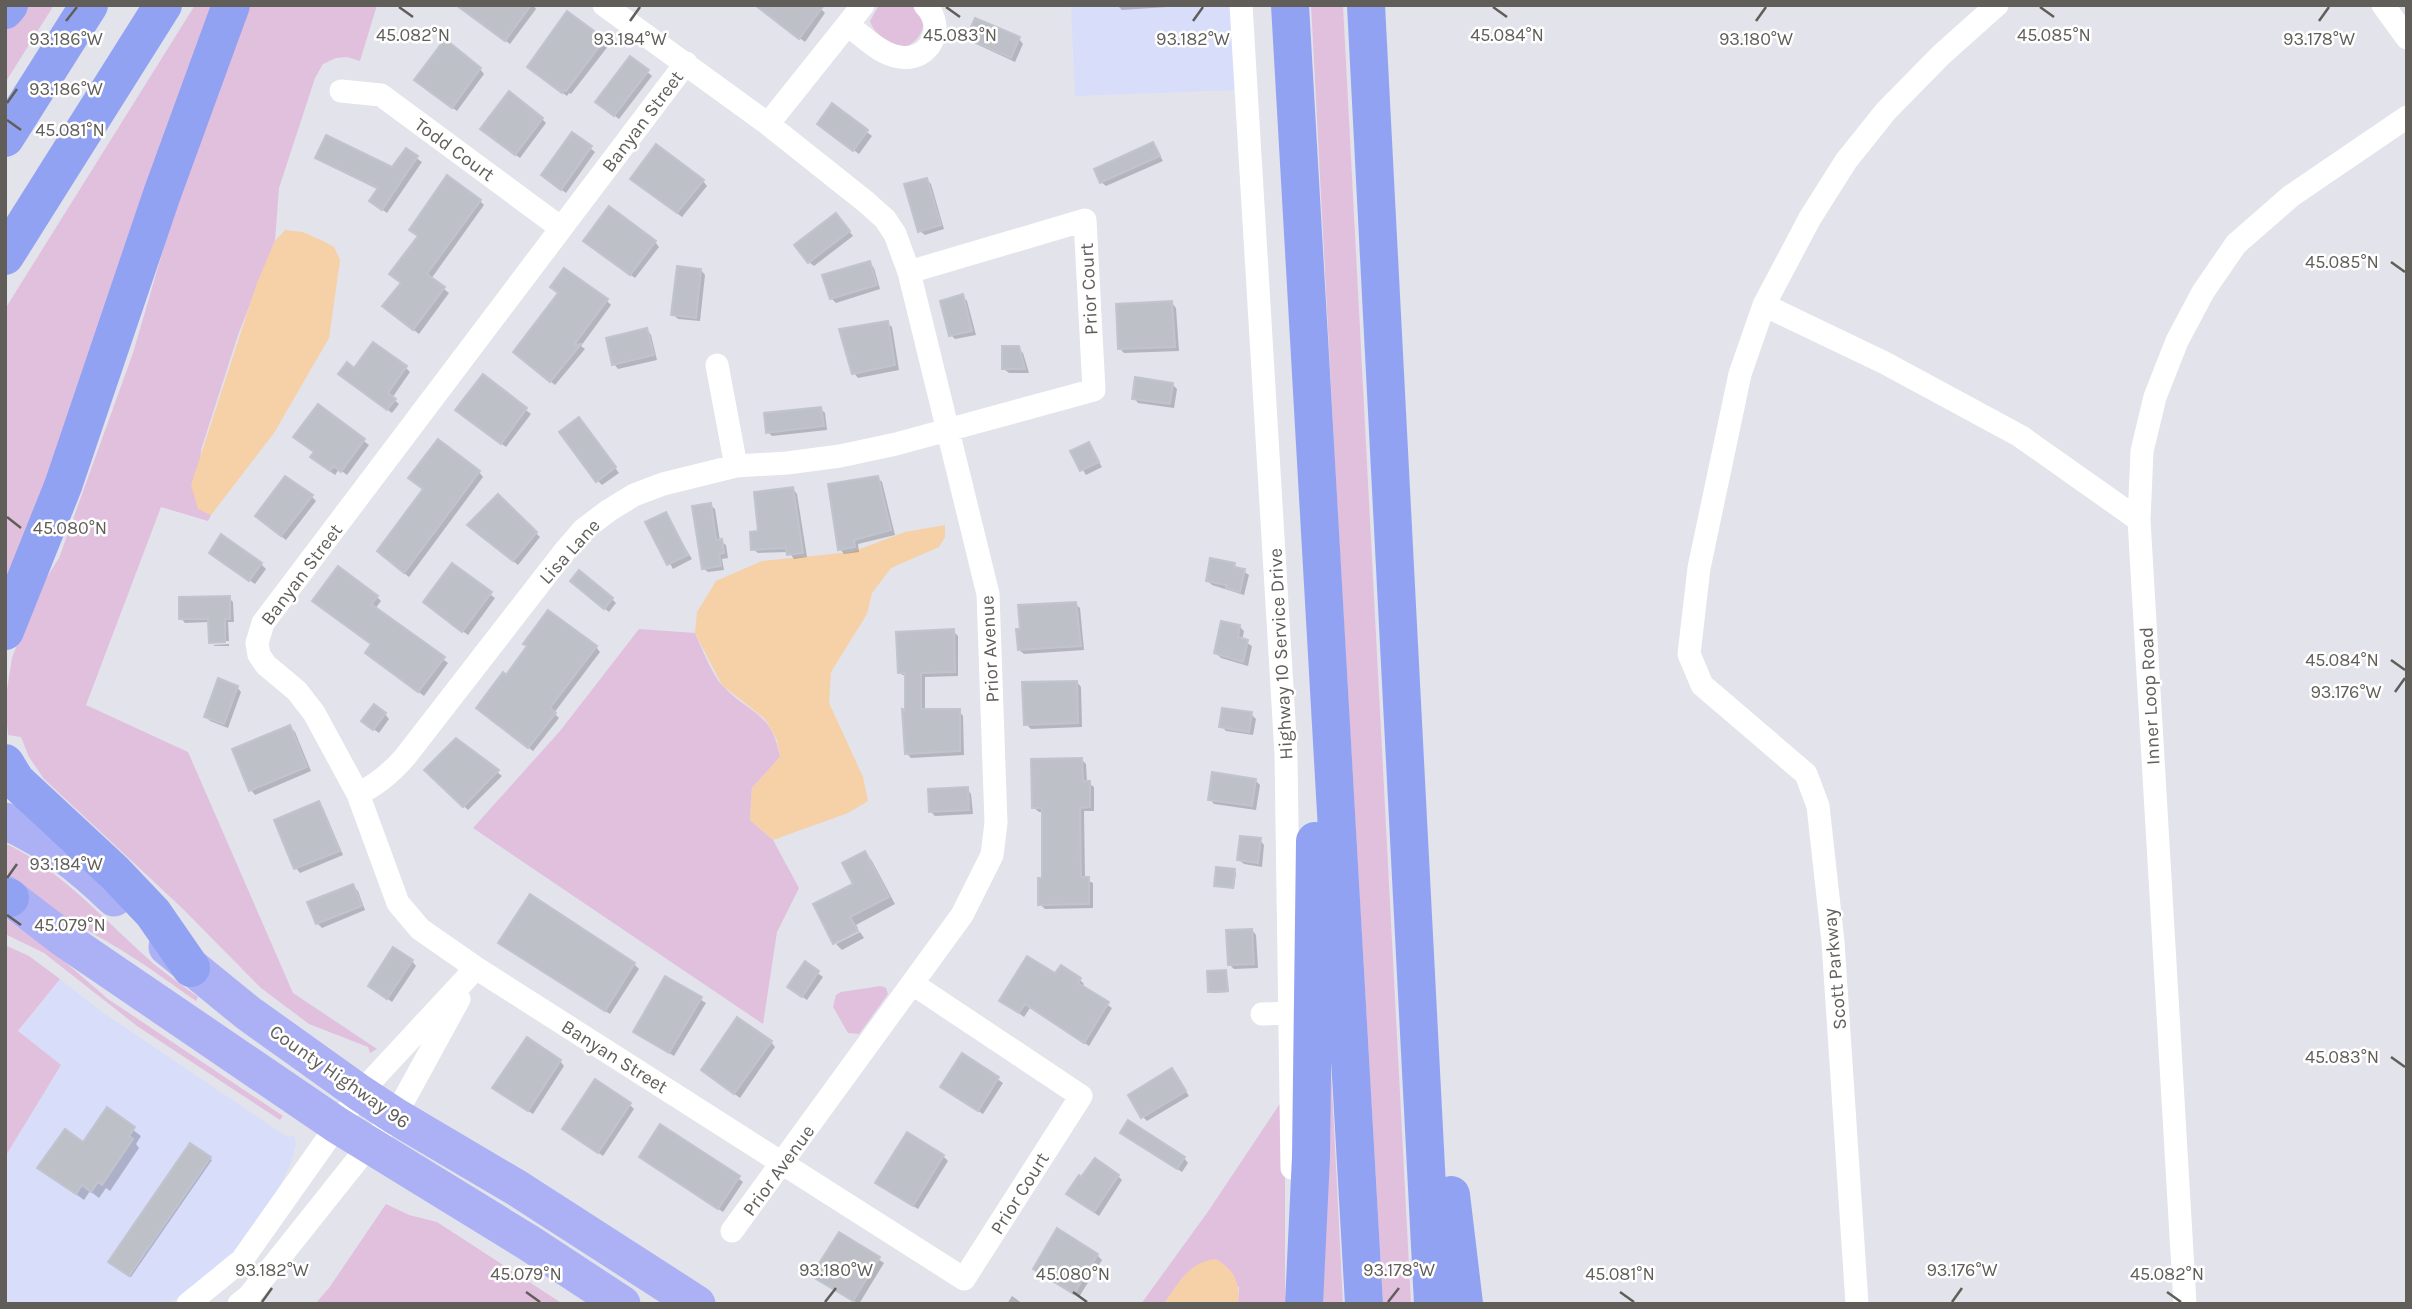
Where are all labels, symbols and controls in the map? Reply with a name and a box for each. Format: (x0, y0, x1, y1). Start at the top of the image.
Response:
text: 45.082°N (376, 24, 450, 46)
text: 45.083°N (923, 24, 997, 46)
text: 45.084°N (1470, 24, 1544, 46)
text: 45.085°N (2017, 24, 2091, 46)
text: 93.186°W (29, 28, 103, 50)
text: 93.184°W (593, 28, 667, 50)
text: 93.182°W (1156, 28, 1230, 50)
text: 93.180°W (1719, 28, 1793, 50)
text: 93.178°W (2283, 28, 2355, 50)
street label: Banyan Street (598, 67, 688, 177)
text: 93.186°W (29, 78, 103, 100)
street label: Todd Court (410, 114, 498, 186)
text: 45.081°N (35, 119, 105, 141)
street label: Prior Court (1076, 242, 1102, 336)
text: 45.085°N (2305, 251, 2379, 273)
street label: Lisa Lane (535, 515, 605, 589)
text: 45.080°N (33, 517, 107, 539)
street label: Banyan Street (257, 520, 347, 630)
street label: Highway 10 Service Drive (1264, 548, 1298, 760)
street label: Prior Avenue (976, 595, 1004, 703)
street label: Inner Loop Road (2135, 626, 2165, 766)
text: 45.084°N (2305, 649, 2379, 671)
text: 93.176°W (2310, 681, 2382, 703)
text: 93.184°W (29, 853, 103, 875)
street label: Scott Parkway (1819, 907, 1851, 1031)
text: 45.079°N (34, 914, 106, 936)
street label: Banyan Street (557, 1015, 672, 1098)
street label: County Highway 96 (265, 1020, 414, 1133)
text: 45.083°N (2305, 1046, 2379, 1068)
street label: Prior Avenue (738, 1121, 819, 1220)
street label: Prior Court (986, 1149, 1054, 1239)
text: 93.182°W (235, 1259, 309, 1281)
text: 93.180°W (799, 1259, 873, 1281)
text: 93.178°W (1363, 1259, 1435, 1281)
text: 93.176°W (1926, 1259, 1998, 1281)
text: 45.079°N (490, 1263, 562, 1285)
text: 45.080°N (1036, 1263, 1110, 1285)
text: 45.081°N (1585, 1263, 1655, 1285)
text: 45.082°N (2130, 1263, 2204, 1285)

